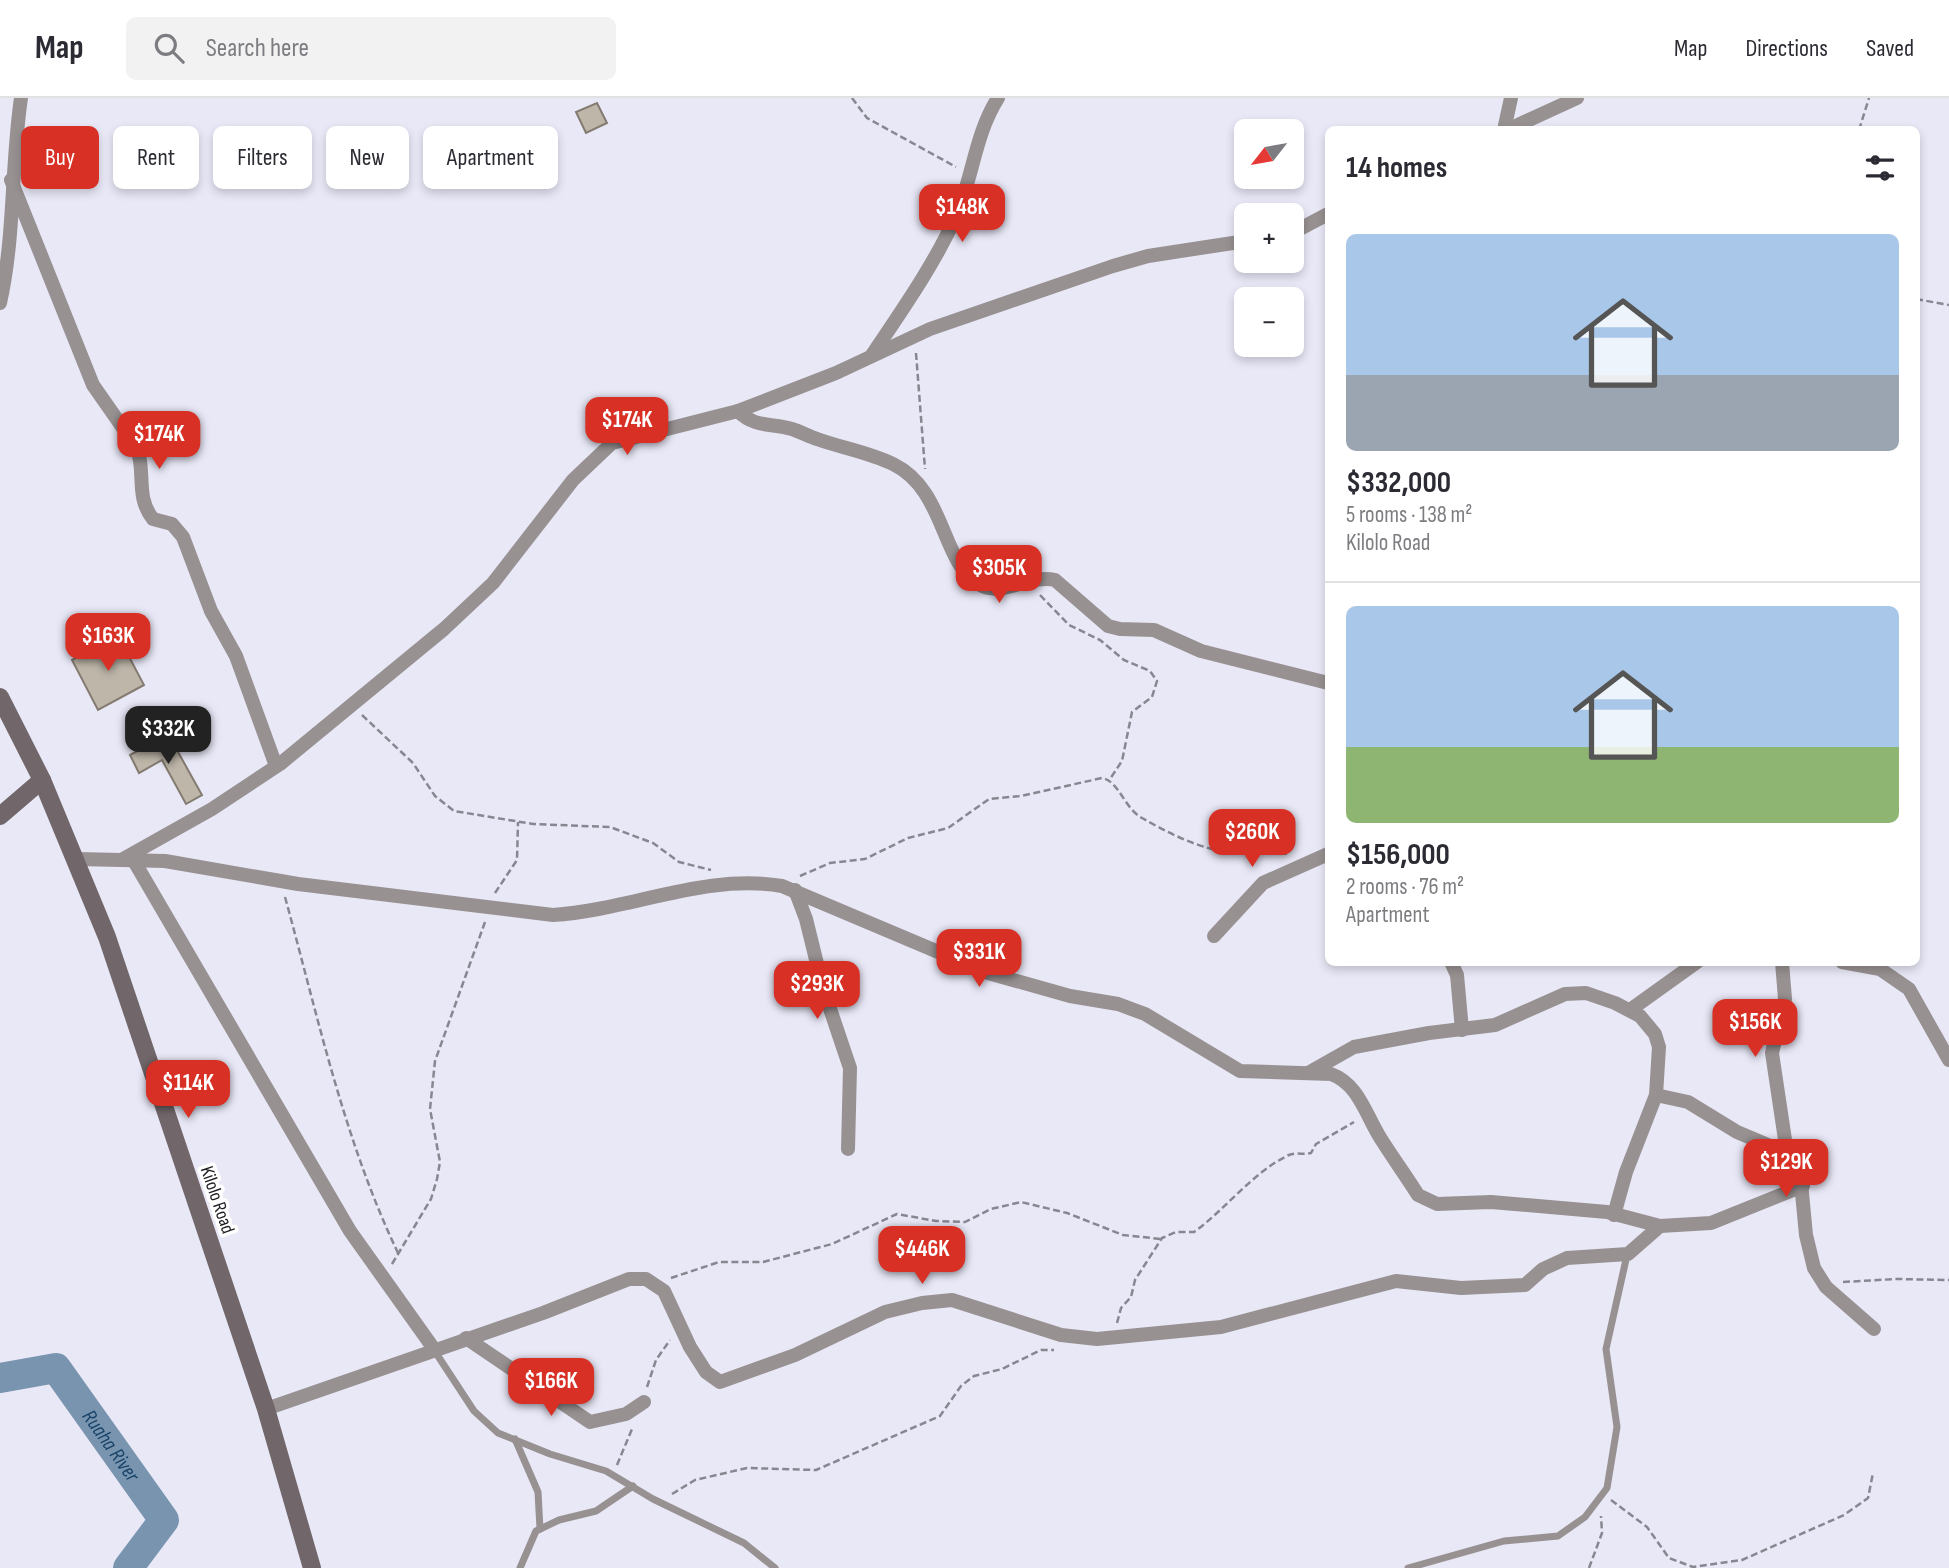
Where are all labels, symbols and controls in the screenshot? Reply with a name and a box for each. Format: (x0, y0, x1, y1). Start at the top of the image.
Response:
search box (126, 17, 616, 80)
text: Map (35, 28, 84, 68)
icon: search (150, 29, 188, 67)
text: Search here (206, 33, 309, 64)
text: Map (1674, 34, 1707, 63)
text: Directions (1745, 34, 1828, 63)
text: Saved (1866, 34, 1914, 63)
north arrow (1234, 119, 1304, 189)
map controls (1234, 119, 1304, 357)
chip: Buy (21, 126, 99, 189)
chip: Rent (113, 126, 199, 189)
chip: Filters (213, 126, 312, 189)
chip: New (326, 126, 409, 189)
chip: Apartment (423, 126, 558, 189)
icon: filters (1861, 149, 1899, 187)
text: 14 homes (1346, 150, 1447, 186)
pin: $148K (913, 184, 1011, 244)
text: $148K (935, 193, 989, 221)
button: + (1234, 203, 1304, 273)
icon: home (1560, 280, 1686, 406)
button: − (1234, 287, 1304, 357)
pin: $174K (578, 398, 676, 457)
text: $174K (601, 406, 653, 434)
pin: $174K (110, 412, 208, 471)
text: $174K (133, 420, 185, 448)
text: $332,000 (1346, 465, 1451, 501)
text: 5 rooms · 138 m² (1346, 501, 1472, 529)
text: Kilolo Road (1346, 529, 1430, 557)
pin: $305K (950, 546, 1048, 605)
text: $305K (972, 554, 1026, 582)
pin: $163K (59, 614, 157, 673)
text: $163K (81, 622, 135, 650)
icon: home (1560, 652, 1686, 778)
pin: $332K (119, 706, 217, 766)
text: $332K (141, 715, 195, 743)
pin: $260K (1203, 810, 1301, 869)
text: $260K (1225, 818, 1279, 846)
text: $156,000 (1346, 837, 1450, 873)
text: 2 rooms · 76 m² (1346, 873, 1464, 901)
text: Apartment (1346, 901, 1430, 929)
pin: $331K (930, 930, 1028, 989)
text: $331K (952, 938, 1006, 966)
pin: $293K (768, 962, 866, 1021)
text: $293K (790, 970, 844, 998)
pin: $156K (1706, 1000, 1804, 1059)
text: $156K (1728, 1008, 1782, 1036)
pin: $114K (139, 1060, 237, 1120)
text: $114K (162, 1069, 214, 1097)
pin: $129K (1737, 1140, 1835, 1199)
text: $129K (1759, 1148, 1813, 1176)
street label: Kilolo Road (195, 1163, 239, 1237)
pin: $446K (873, 1226, 971, 1286)
text: $446K (894, 1235, 950, 1263)
pin: $166K (502, 1358, 600, 1418)
text: $166K (524, 1367, 578, 1395)
water label: Ruaha River (77, 1405, 146, 1487)

